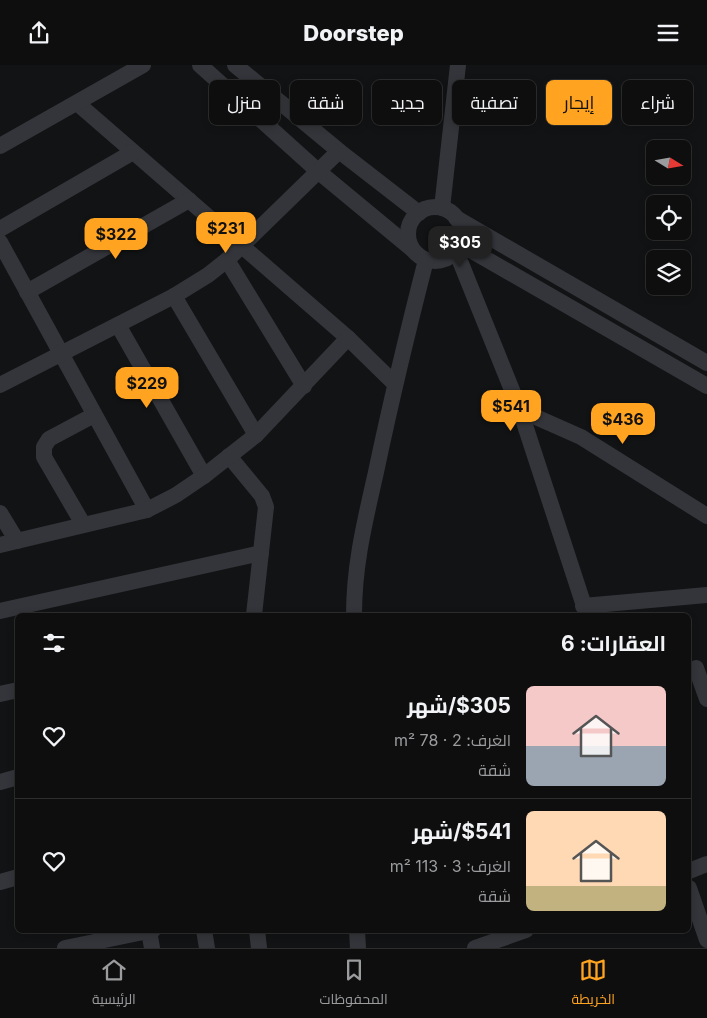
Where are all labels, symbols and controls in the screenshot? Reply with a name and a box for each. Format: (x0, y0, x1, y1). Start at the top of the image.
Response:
icon: share (25, 19, 53, 47)
icon: menu (654, 19, 682, 47)
text: Doorstep (303, 20, 404, 46)
chip: منزل (209, 80, 280, 125)
chip: شقة (290, 80, 362, 125)
chip: جديد (372, 80, 442, 125)
chip: تصفية (452, 80, 536, 125)
chip: إيجار (546, 80, 612, 125)
chip: شراء (622, 80, 693, 125)
north arrow (646, 140, 691, 185)
map controls (646, 140, 691, 295)
button: locate (646, 195, 691, 240)
pin: $231 (196, 211, 256, 254)
pin: $322 (86, 217, 146, 260)
text: $231 (207, 218, 245, 238)
text: $322 (96, 224, 136, 244)
pin: $305 (430, 225, 490, 268)
text: $305 (439, 232, 481, 252)
button: layers (646, 250, 691, 295)
pin: $229 (117, 367, 177, 409)
text: $229 (126, 373, 168, 393)
pin: $541 (481, 389, 541, 432)
text: $541 (492, 396, 530, 416)
pin: $436 (593, 403, 653, 445)
text: $436 (602, 409, 644, 429)
icon: filters (40, 629, 68, 657)
text: العقارات: 6 (561, 631, 666, 656)
text: $305/شهر (407, 693, 511, 718)
icon: home (566, 706, 626, 766)
icon: heart (40, 722, 68, 750)
text: الغرف: 2 · 78 m² (394, 730, 511, 750)
text: شقة (478, 760, 511, 780)
text: $541/شهر (412, 819, 511, 844)
icon: home (566, 831, 626, 891)
icon: heart (40, 847, 68, 875)
text: الغرف: 3 · 113 m² (390, 856, 511, 876)
text: شقة (478, 886, 511, 906)
tab: الرئيسية (92, 956, 136, 1012)
tab: المحفوظات (320, 956, 388, 1012)
tab: الخريطة (571, 956, 615, 1012)

